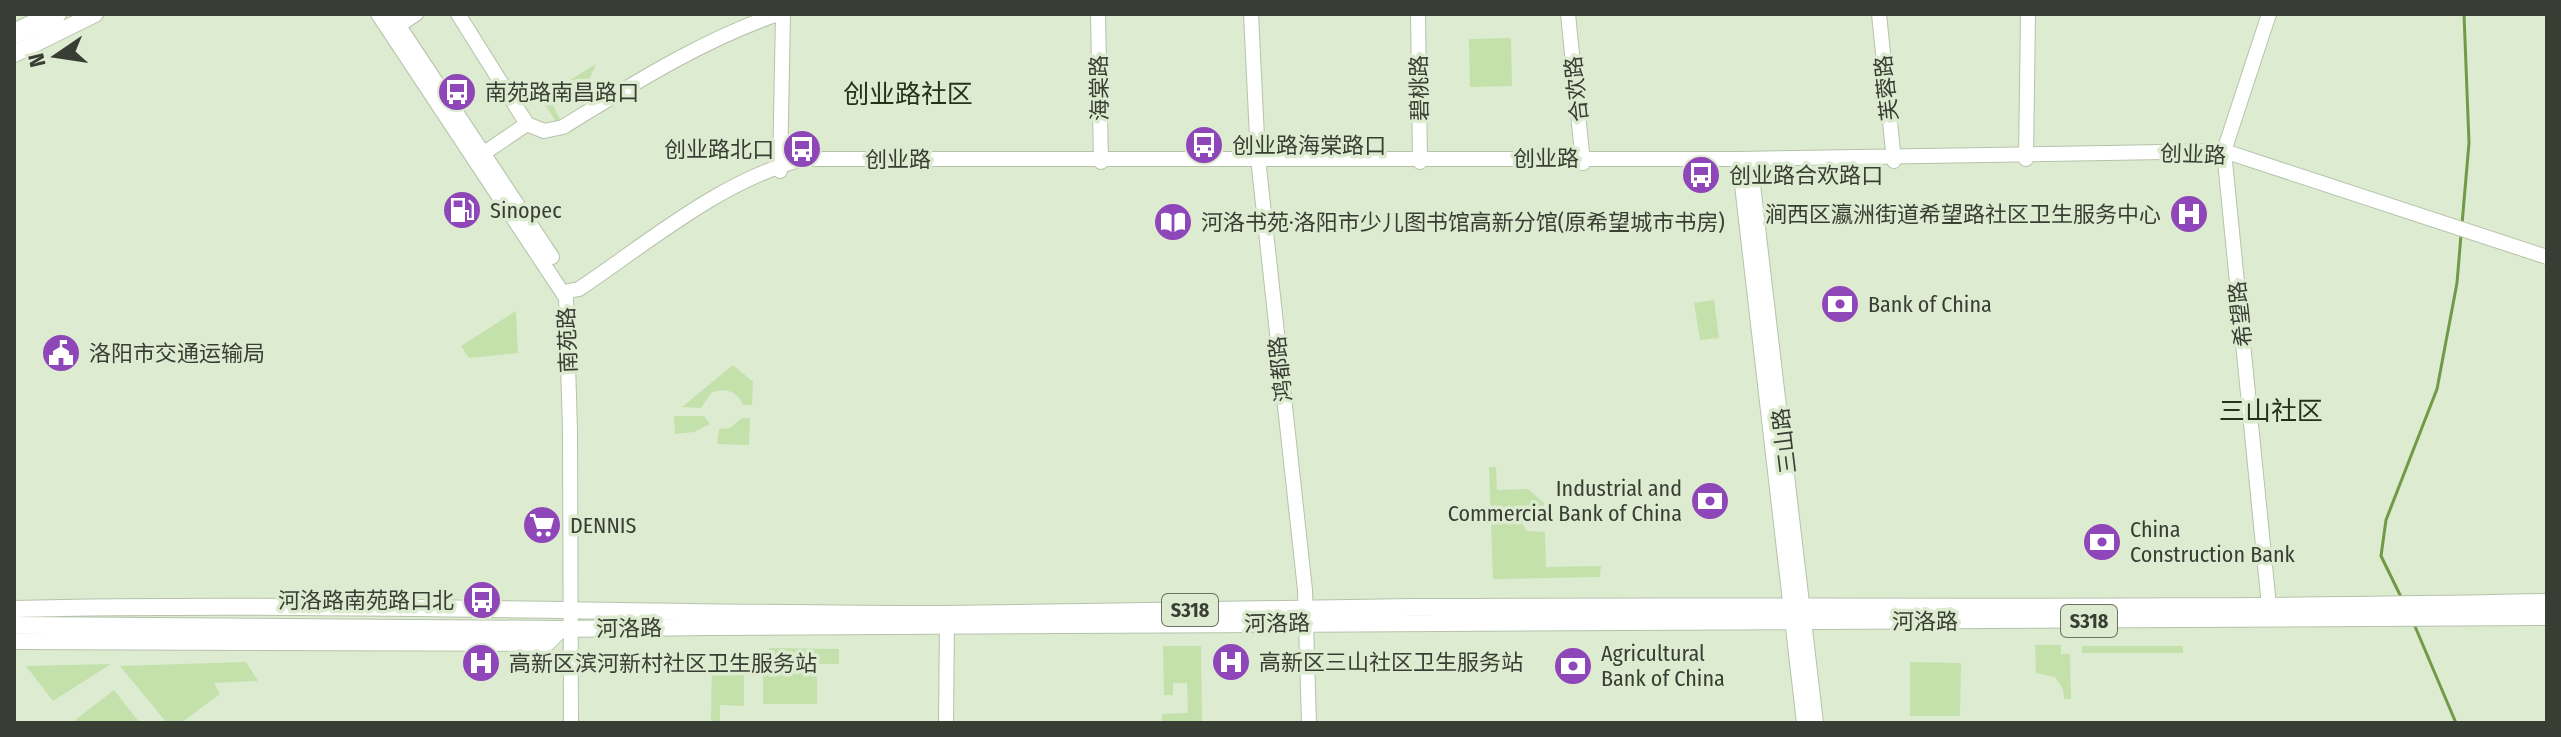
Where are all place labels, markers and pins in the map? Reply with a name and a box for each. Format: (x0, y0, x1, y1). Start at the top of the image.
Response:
bus stop icon: 南苑路南昌路口 (436, 71, 478, 113)
place label: 南苑路南昌路口 (485, 79, 639, 106)
bus stop icon: 创业路海棠路口 (1183, 124, 1225, 166)
bus stop icon: 创业路北口 (781, 128, 823, 170)
place label: 创业路海棠路口 (1232, 132, 1386, 159)
place label: 创业路北口 (664, 136, 774, 163)
bus stop icon: 创业路合欢路口 (1680, 154, 1722, 196)
place label: 创业路合欢路口 (1729, 162, 1883, 189)
fuel station icon: Sinopec (441, 189, 483, 231)
hospital icon: 涧西区瀛洲街道希望路社区卫生服务中心 (2168, 193, 2210, 235)
place label: Sinopec (490, 197, 562, 224)
library icon: 河洛书苑·洛阳市少儿图书馆高新分馆(原希望城市书房) (1152, 201, 1194, 243)
place label: 涧西区瀛洲街道希望路社区卫生服务中心 (1765, 201, 2161, 228)
place label: 河洛书苑·洛阳市少儿图书馆高新分馆(原希望城市书房) (1201, 209, 1725, 236)
bank icon: Bank of China (1819, 283, 1861, 325)
place label: Bank of China (1868, 291, 1992, 318)
public building icon: 洛阳市交通运输局 (40, 332, 82, 374)
place label: 洛阳市交通运输局 (89, 340, 265, 367)
place label: Industrial and Commercial Bank of China (1448, 475, 1682, 527)
bank icon: Industrial and Commercial Bank of China (1689, 480, 1731, 522)
supermarket icon: DENNIS (521, 504, 563, 546)
place label: DENNIS (570, 512, 637, 539)
place label: China Construction Bank (2130, 516, 2296, 568)
bank icon: China Construction Bank (2081, 521, 2123, 563)
bus stop icon: 河洛路南苑路口北 (461, 579, 503, 621)
place label: 河洛路南苑路口北 (278, 587, 454, 614)
place label: Agricultural Bank of China (1601, 640, 1725, 692)
hospital icon: 高新区三山社区卫生服务站 (1210, 641, 1252, 683)
hospital icon: 高新区滨河新村社区卫生服务站 (460, 642, 502, 684)
bank icon: Agricultural Bank of China (1552, 645, 1594, 687)
place label: 高新区三山社区卫生服务站 (1259, 649, 1523, 676)
place label: 高新区滨河新村社区卫生服务站 (509, 650, 817, 677)

